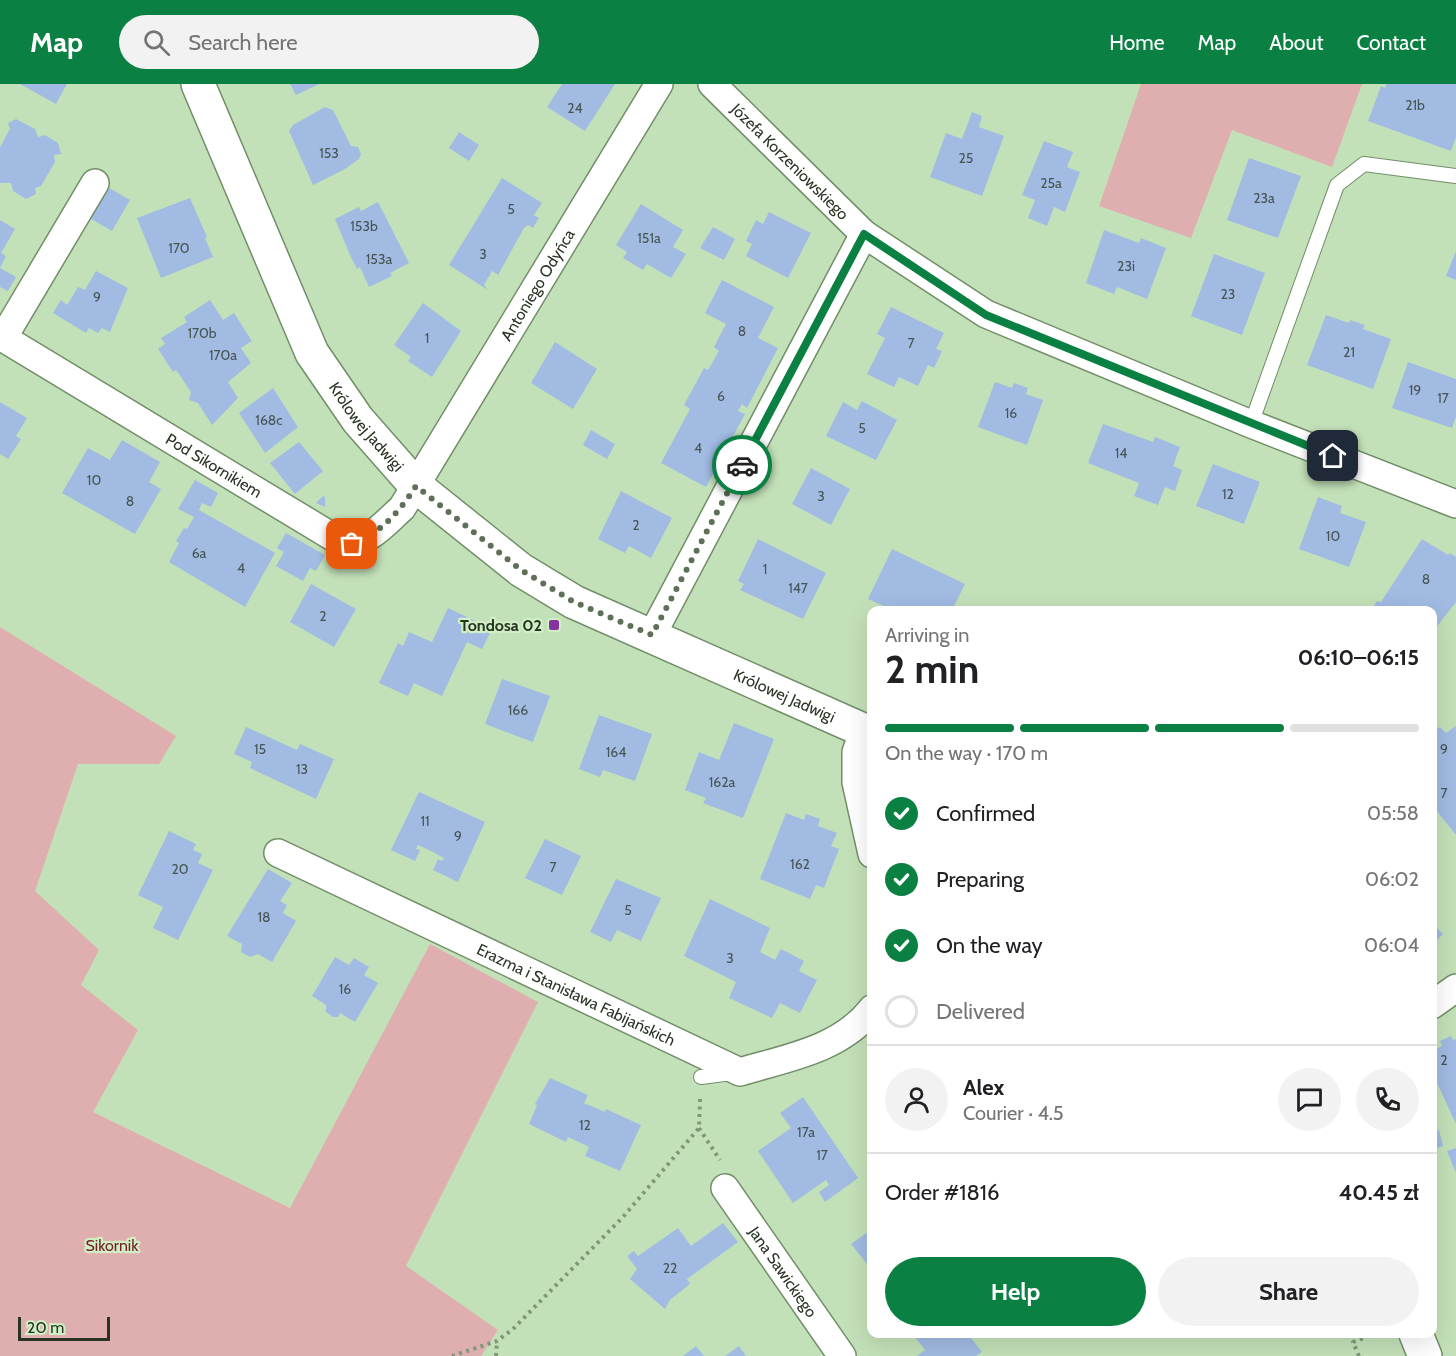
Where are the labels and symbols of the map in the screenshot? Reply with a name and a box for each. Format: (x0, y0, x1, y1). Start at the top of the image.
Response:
house number: 21b (1405, 96, 1425, 114)
house number: 24 (567, 99, 583, 117)
street label: Józefa Korzeniowskiego (727, 99, 853, 223)
house number: 153 (319, 144, 339, 162)
house number: 25 (959, 149, 973, 167)
house number: 25a (1040, 174, 1062, 192)
house number: 23a (1253, 189, 1275, 207)
house number: 5 (507, 200, 515, 218)
house number: 153b (350, 217, 378, 235)
street label: Antoniego Odyńca (496, 225, 578, 344)
house number: 151a (637, 229, 661, 247)
house number: 170 (168, 239, 190, 257)
house number: 3 (479, 245, 487, 263)
house number: 153a (366, 250, 392, 268)
house number: 23i (1117, 257, 1135, 275)
house number: 23 (1221, 285, 1235, 303)
house number: 9 (93, 288, 101, 306)
house number: 8 (738, 322, 746, 340)
house number: 170b (187, 324, 217, 342)
house number: 1 (425, 329, 429, 347)
house number: 7 (907, 334, 915, 352)
house number: 21 (1343, 343, 1355, 361)
house number: 170a (209, 346, 237, 364)
street label: Królowej Jadwigi (325, 378, 408, 475)
house number: 19 (1409, 381, 1421, 399)
house number: 6 (717, 387, 725, 405)
house number: 17 (1437, 389, 1449, 407)
house number: 16 (1005, 404, 1017, 422)
house number: 168c (255, 411, 283, 429)
house number: 5 (858, 419, 866, 437)
street label: Pod Sikornikiem (163, 429, 265, 502)
pin (1307, 430, 1358, 481)
courier (712, 435, 772, 495)
house number: 4 (694, 439, 702, 457)
house number: 14 (1115, 444, 1127, 462)
house number: 10 (87, 471, 101, 489)
house number: 12 (1222, 485, 1234, 503)
house number: 3 (817, 487, 825, 505)
house number: 8 (126, 492, 134, 510)
house number: 2 (632, 516, 640, 534)
pin (326, 518, 377, 569)
house number: 10 (1326, 527, 1340, 545)
house number: 6a (192, 544, 207, 562)
house number: 4 (237, 559, 245, 577)
house number: 1 (763, 560, 767, 578)
house number: 8 (1422, 570, 1430, 588)
house number: 147 (788, 579, 808, 597)
house number: 2 (319, 607, 327, 625)
place label: Tondosa 02 (460, 616, 542, 635)
marker: Tondosa 02 (547, 618, 561, 632)
street label: Królowej Jadwigi (731, 664, 838, 726)
house number: 166 (508, 701, 528, 719)
house number: 15 (254, 740, 266, 758)
house number: 9 (1440, 740, 1448, 758)
house number: 164 (606, 743, 626, 761)
house number: 13 (296, 760, 308, 778)
house number: 162a (709, 773, 736, 791)
house number: 7 (1440, 784, 1448, 802)
house number: 11 (420, 812, 430, 830)
house number: 9 (454, 827, 462, 845)
house number: 162 (790, 855, 810, 873)
house number: 7 (549, 858, 557, 876)
house number: 20 (171, 860, 189, 878)
house number: 5 (624, 901, 632, 919)
house number: 18 (257, 908, 271, 926)
street label: Erazma i Stanisława Fabijańskich (474, 939, 678, 1049)
house number: 3 (726, 949, 734, 967)
house number: 16 (339, 980, 351, 998)
house number: 2 (1440, 1051, 1448, 1069)
house number: 12 (579, 1116, 591, 1134)
house number: 17a (797, 1123, 815, 1141)
house number: 17 (816, 1146, 828, 1164)
street label: Jana Sawickiego (744, 1222, 822, 1321)
park label: Sikornik (86, 1236, 139, 1255)
house number: 22 (663, 1259, 677, 1277)
scale bar (18, 1314, 110, 1342)

